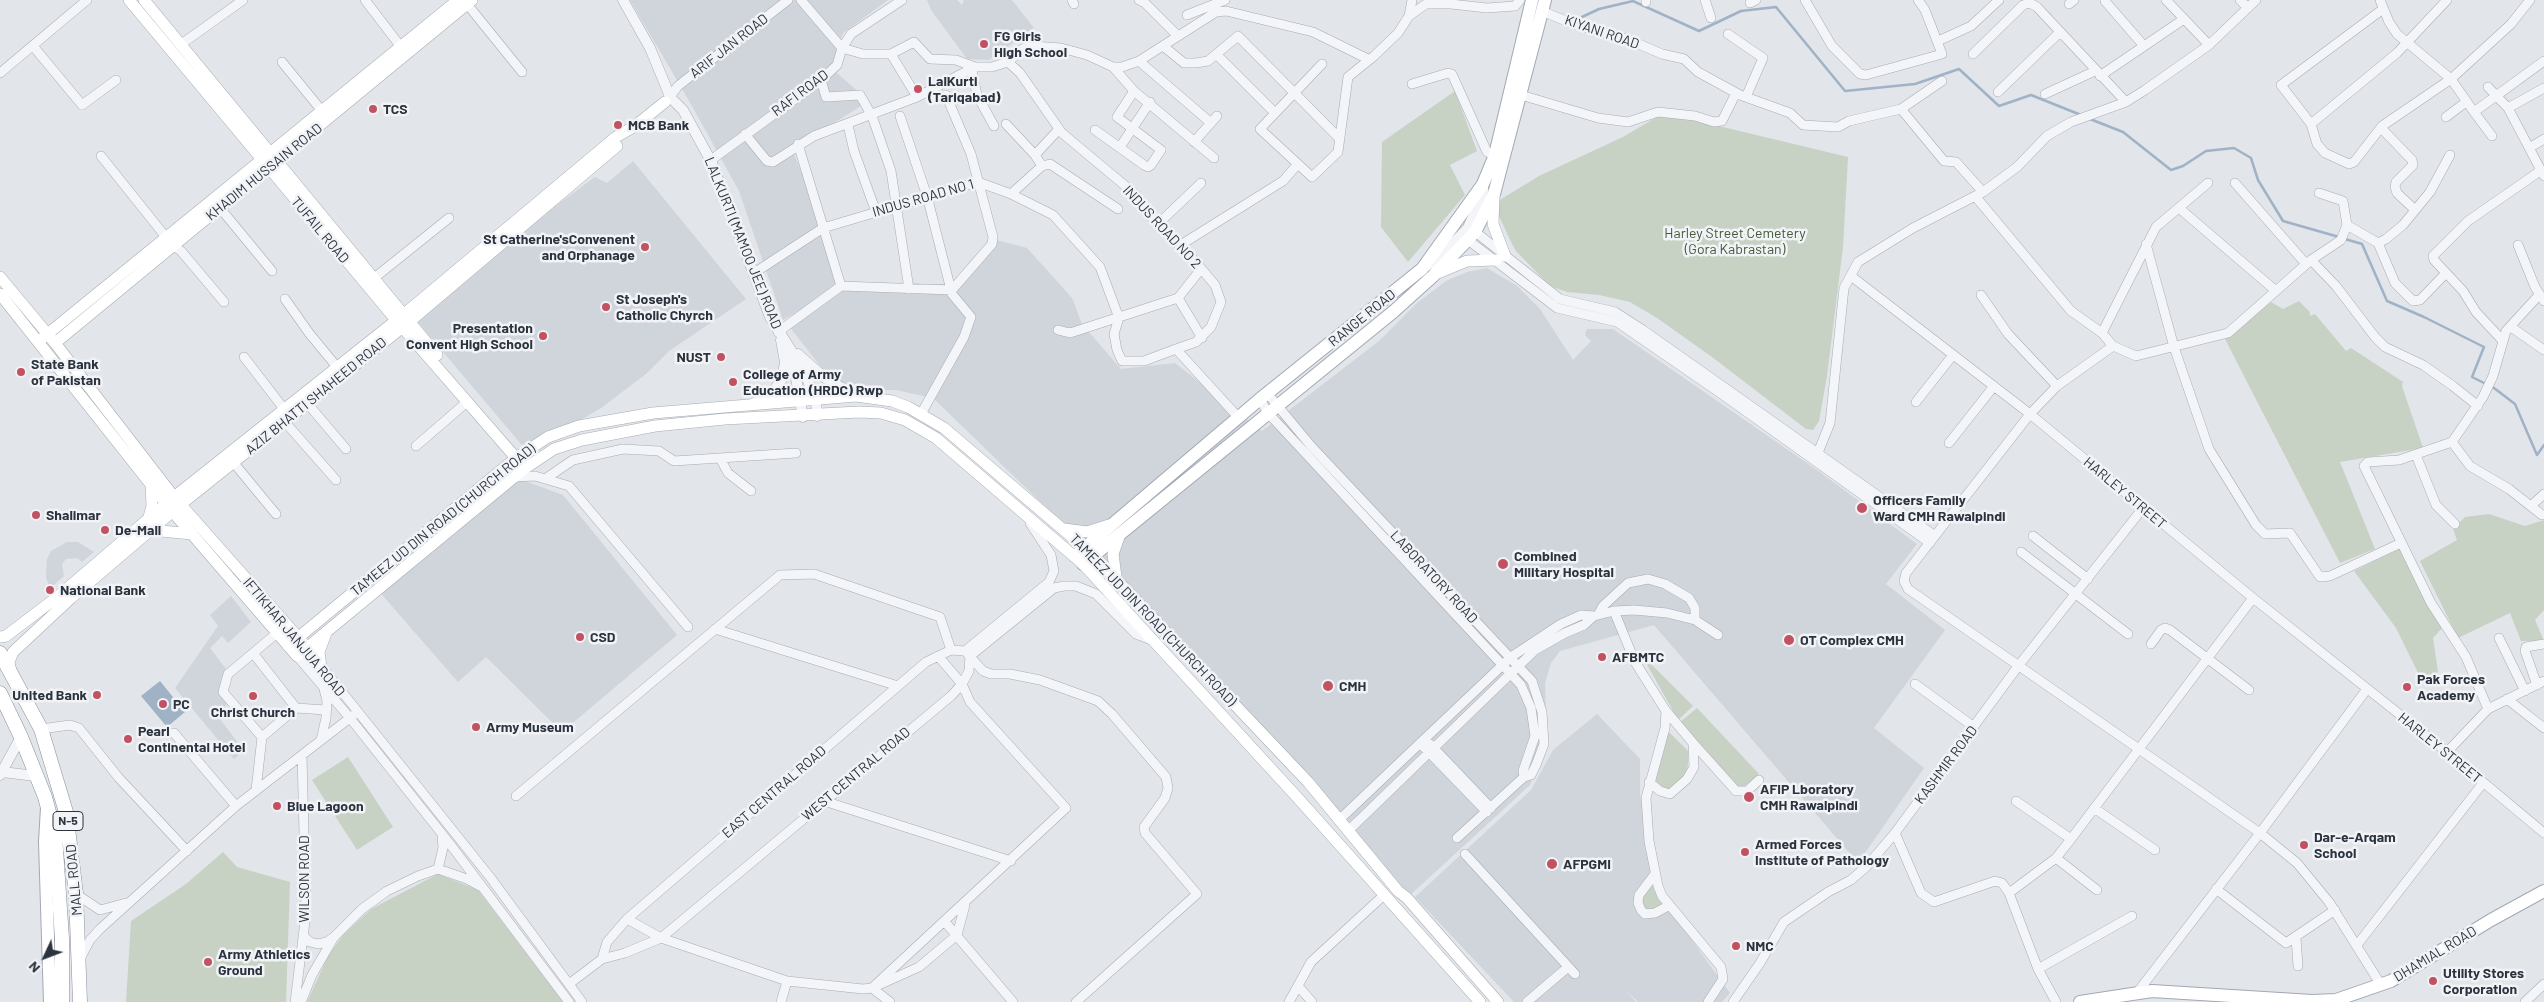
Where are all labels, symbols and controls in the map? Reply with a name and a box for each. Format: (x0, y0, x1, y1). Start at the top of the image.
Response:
street label: ARIF JAN ROAD (687, 10, 771, 82)
street label: KIYANI ROAD (1562, 11, 1642, 53)
place label: FG Girls High School (994, 28, 1067, 60)
marker: FG Girls High School (978, 38, 990, 50)
street label: RAFI ROAD (768, 66, 832, 120)
place label: LalKurti (Tariqabad) (928, 73, 1000, 105)
marker: LalKurti (Tariqabad) (912, 83, 924, 95)
place label: TCS (383, 101, 408, 117)
marker: TCS (367, 103, 379, 115)
place label: MCB Bank (628, 117, 689, 133)
marker: MCB Bank (612, 119, 624, 131)
street label: KHADIM HUSSAIN ROAD (202, 120, 326, 224)
street label: LALKURTI (MAMOO JEE) ROAD (701, 155, 785, 331)
street label: INDUS ROAD NO 1 (870, 175, 976, 221)
street label: INDUS ROAD NO 2 (1119, 182, 1205, 272)
street label: TUFAIL ROAD (287, 193, 353, 267)
park label: Harley Street Cemetery (Gora Kabrastan) (1664, 225, 1806, 258)
place label: St Catherine'sConvenent and Orphanage (483, 231, 635, 264)
marker: St Catherine'sConvenent and Orphanage (639, 241, 651, 253)
street label: RANGE ROAD (1325, 286, 1399, 350)
place label: St Joseph's Catholic Chyrch (616, 291, 713, 324)
marker: St Joseph's Catholic Chyrch (600, 301, 612, 313)
place label: Presentation Convent High School (406, 320, 533, 352)
marker: Presentation Convent High School (537, 330, 549, 342)
street label: AZIZ BHATTI SHAHEED ROAD (242, 334, 390, 458)
place label: NUST (676, 349, 711, 365)
marker: NUST (715, 351, 727, 363)
place label: State Bank of Pakistan (31, 356, 101, 388)
marker: State Bank of Pakistan (15, 366, 27, 378)
place label: College of Army Education (HRDC) Rwp (743, 366, 883, 398)
marker: College of Army Education (HRDC) Rwp (727, 376, 739, 388)
street label: TAMEEZ UD DIN ROAD (CHURCH ROAD) (347, 440, 539, 600)
street label: HARLEY STREET (2080, 454, 2170, 532)
place label: Officers Family Ward CMH Rawalpindi (1873, 492, 2006, 524)
marker: Officers Family Ward CMH Rawalpindi (1855, 501, 1869, 515)
place label: Shalimar (46, 507, 101, 523)
marker: Shalimar (30, 509, 42, 521)
place label: De-Mall (115, 522, 161, 538)
marker: De-Mall (99, 524, 111, 536)
street label: LABORATORY ROAD (1387, 527, 1481, 627)
street label: TAMEEZ UD DIN ROAD (CHURCH ROAD) (1066, 530, 1240, 710)
place label: Combined Military Hospital (1514, 548, 1614, 580)
marker: Combined Military Hospital (1496, 557, 1510, 571)
street label: IFTIKHAR JANJUA ROAD (240, 574, 348, 700)
place label: National Bank (60, 582, 146, 598)
marker: National Bank (44, 584, 56, 596)
place label: CSD (590, 629, 615, 645)
marker: CSD (574, 631, 586, 643)
place label: OT Complex CMH (1800, 632, 1904, 648)
marker: OT Complex CMH (1782, 633, 1796, 647)
place label: AFBMTC (1612, 649, 1664, 665)
marker: AFBMTC (1596, 651, 1608, 663)
place label: Pak Forces Academy (2417, 671, 2485, 704)
place label: CMH (1339, 678, 1366, 694)
marker: CMH (1321, 679, 1335, 693)
marker: Pak Forces Academy (2401, 681, 2413, 693)
place label: United Bank (12, 687, 87, 703)
marker: United Bank (91, 689, 103, 701)
marker: Christ Church (247, 690, 259, 702)
place label: PC (173, 696, 190, 712)
marker: PC (157, 698, 169, 710)
place label: Christ Church (211, 704, 295, 720)
street label: HARLEY STREET (2395, 709, 2485, 787)
place label: Army Museum (486, 719, 574, 735)
marker: Army Museum (470, 721, 482, 733)
place label: Pearl Continental Hotel (138, 723, 245, 756)
street label: KASHMIR ROAD (1911, 723, 1981, 807)
street label: WEST CENTRAL ROAD (798, 724, 914, 824)
marker: Pearl Continental Hotel (122, 733, 134, 745)
street label: EAST CENTRAL ROAD (719, 742, 829, 842)
place label: AFIP Lboratory CMH Rawalpindi (1760, 781, 1858, 814)
marker: AFIP Lboratory CMH Rawalpindi (1742, 790, 1756, 804)
place label: Blue Lagoon (287, 798, 364, 814)
marker: Blue Lagoon (271, 800, 283, 812)
road number: N-5 (53, 811, 83, 830)
place label: Dar-e-Arqam School (2314, 829, 2396, 862)
street label: WILSON ROAD (296, 835, 312, 923)
place label: Armed Forces Institute of Pathology (1755, 836, 1889, 869)
marker: Dar-e-Arqam School (2298, 839, 2310, 851)
street label: MALL ROAD (63, 844, 85, 916)
marker: Armed Forces Institute of Pathology (1739, 846, 1751, 858)
place label: AFPGMI (1563, 856, 1611, 872)
marker: AFPGMI (1545, 857, 1559, 871)
street label: DHAMIAL ROAD (2391, 923, 2479, 985)
north arrow (20, 932, 70, 982)
place label: NMC (1746, 938, 1774, 954)
marker: NMC (1730, 940, 1742, 952)
place label: Army Athletics Ground (218, 946, 310, 979)
marker: Army Athletics Ground (202, 956, 214, 968)
text: N (24, 958, 43, 977)
place label: Utility Stores Corporation (2443, 965, 2524, 998)
marker: Utility Stores Corporation (2427, 975, 2439, 987)

